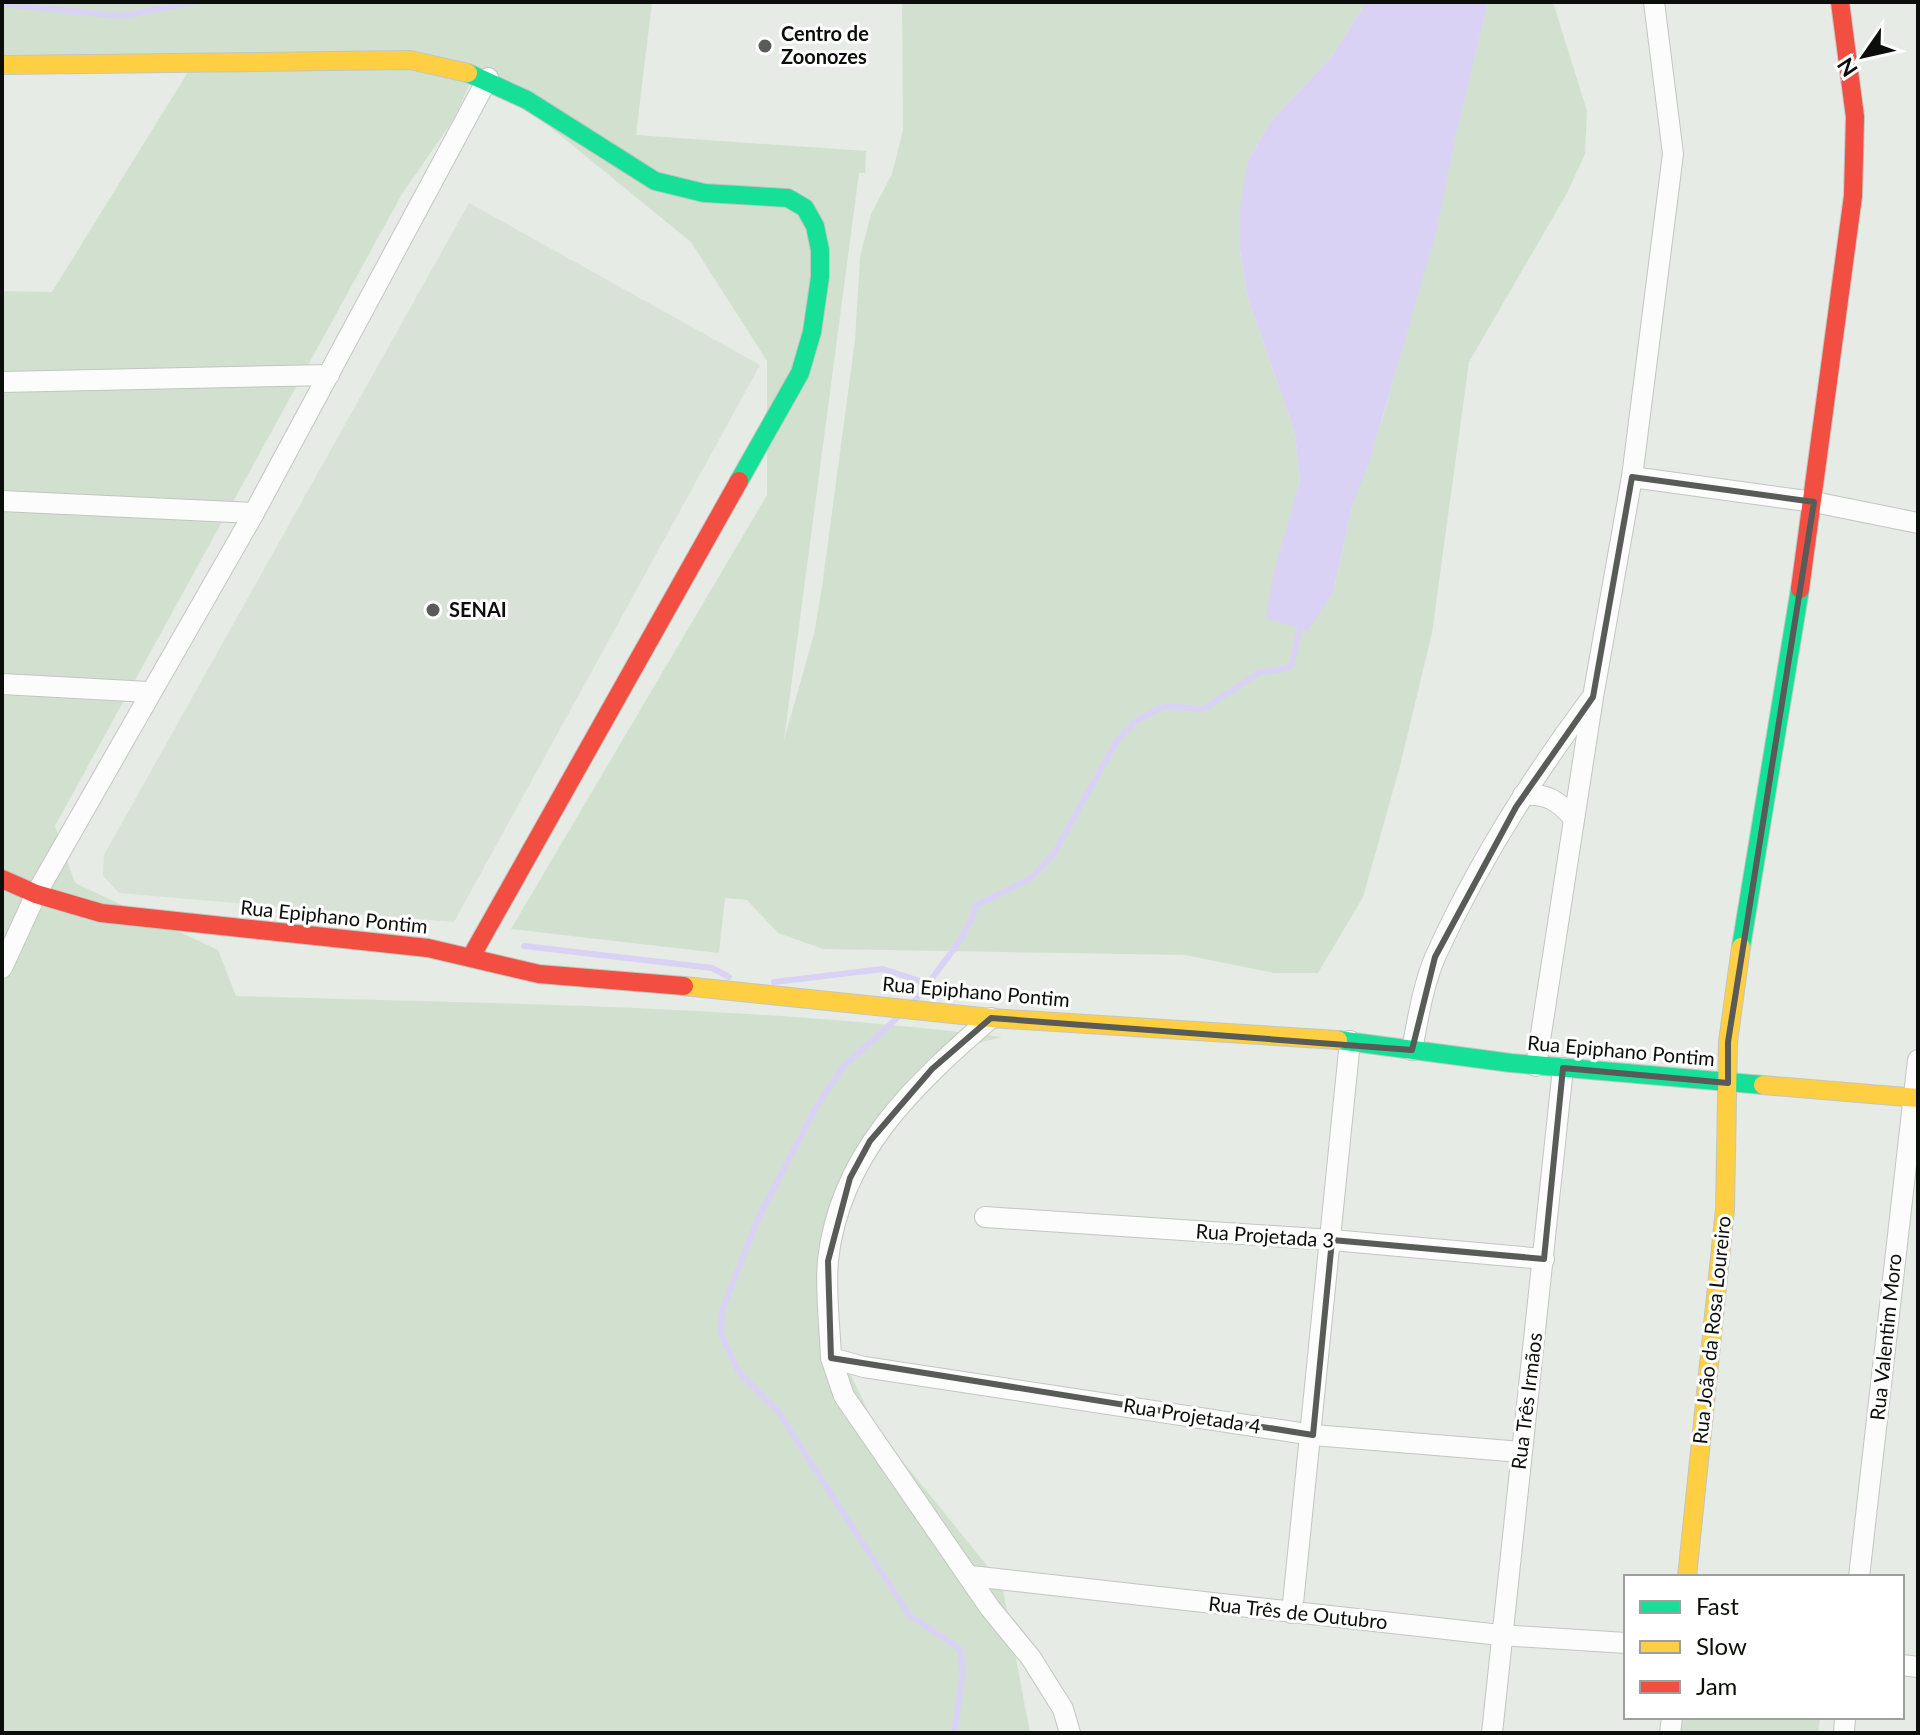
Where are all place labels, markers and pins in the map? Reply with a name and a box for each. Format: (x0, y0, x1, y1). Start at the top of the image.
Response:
place label: Centro de Zoonozes (781, 21, 869, 68)
marker: Centro de Zoonozes (756, 37, 774, 55)
place label: SENAI (449, 597, 507, 621)
marker: SENAI (424, 601, 442, 619)

